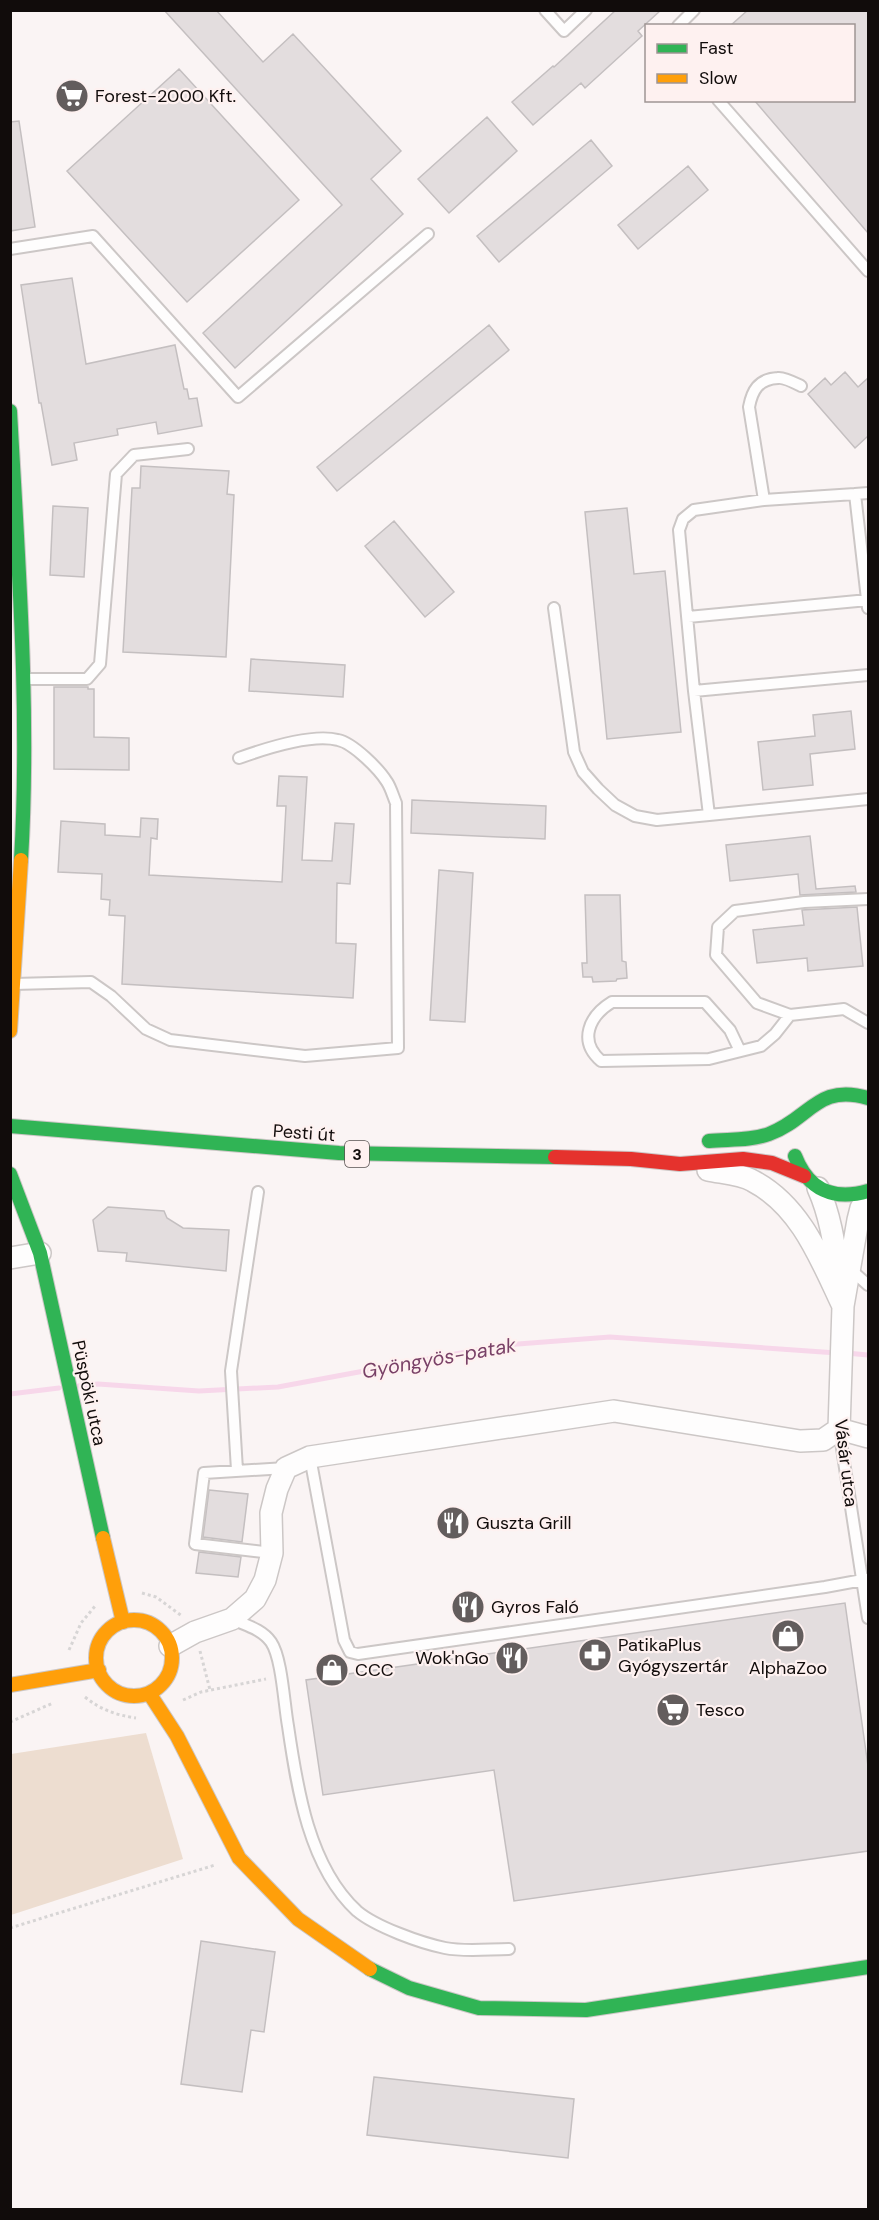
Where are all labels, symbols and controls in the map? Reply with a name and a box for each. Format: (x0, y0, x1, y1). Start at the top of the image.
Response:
legend (645, 24, 855, 102)
text: Fast (699, 36, 734, 60)
text: Slow (699, 66, 738, 90)
supermarket icon: Forest-2000 Kft. (54, 78, 90, 114)
place label: Forest-2000 Kft. (95, 84, 236, 108)
street label: Pesti út (272, 1119, 336, 1147)
road number: 3 (345, 1141, 369, 1167)
water label: Gyöngyös-patak (360, 1332, 519, 1384)
street label: Püspöki utca (66, 1338, 112, 1448)
street label: Vásár utca (829, 1418, 863, 1508)
restaurant icon: Guszta Grill (435, 1505, 471, 1541)
place label: Guszta Grill (476, 1511, 572, 1535)
restaurant icon: Gyros Faló (450, 1589, 486, 1625)
place label: Gyros Faló (491, 1595, 579, 1619)
shop icon: AlphaZoo (770, 1618, 806, 1654)
place label: PatikaPlus Gyógyszertár (618, 1633, 729, 1678)
pharmacy icon: PatikaPlus Gyógyszertár (577, 1637, 613, 1673)
restaurant icon: Wok'nGo (494, 1640, 530, 1676)
place label: Wok'nGo (415, 1646, 489, 1670)
shop icon: CCC (314, 1652, 350, 1688)
place label: AlphaZoo (749, 1656, 827, 1680)
place label: CCC (355, 1658, 394, 1682)
supermarket icon: Tesco (655, 1692, 691, 1728)
place label: Tesco (696, 1698, 745, 1722)

